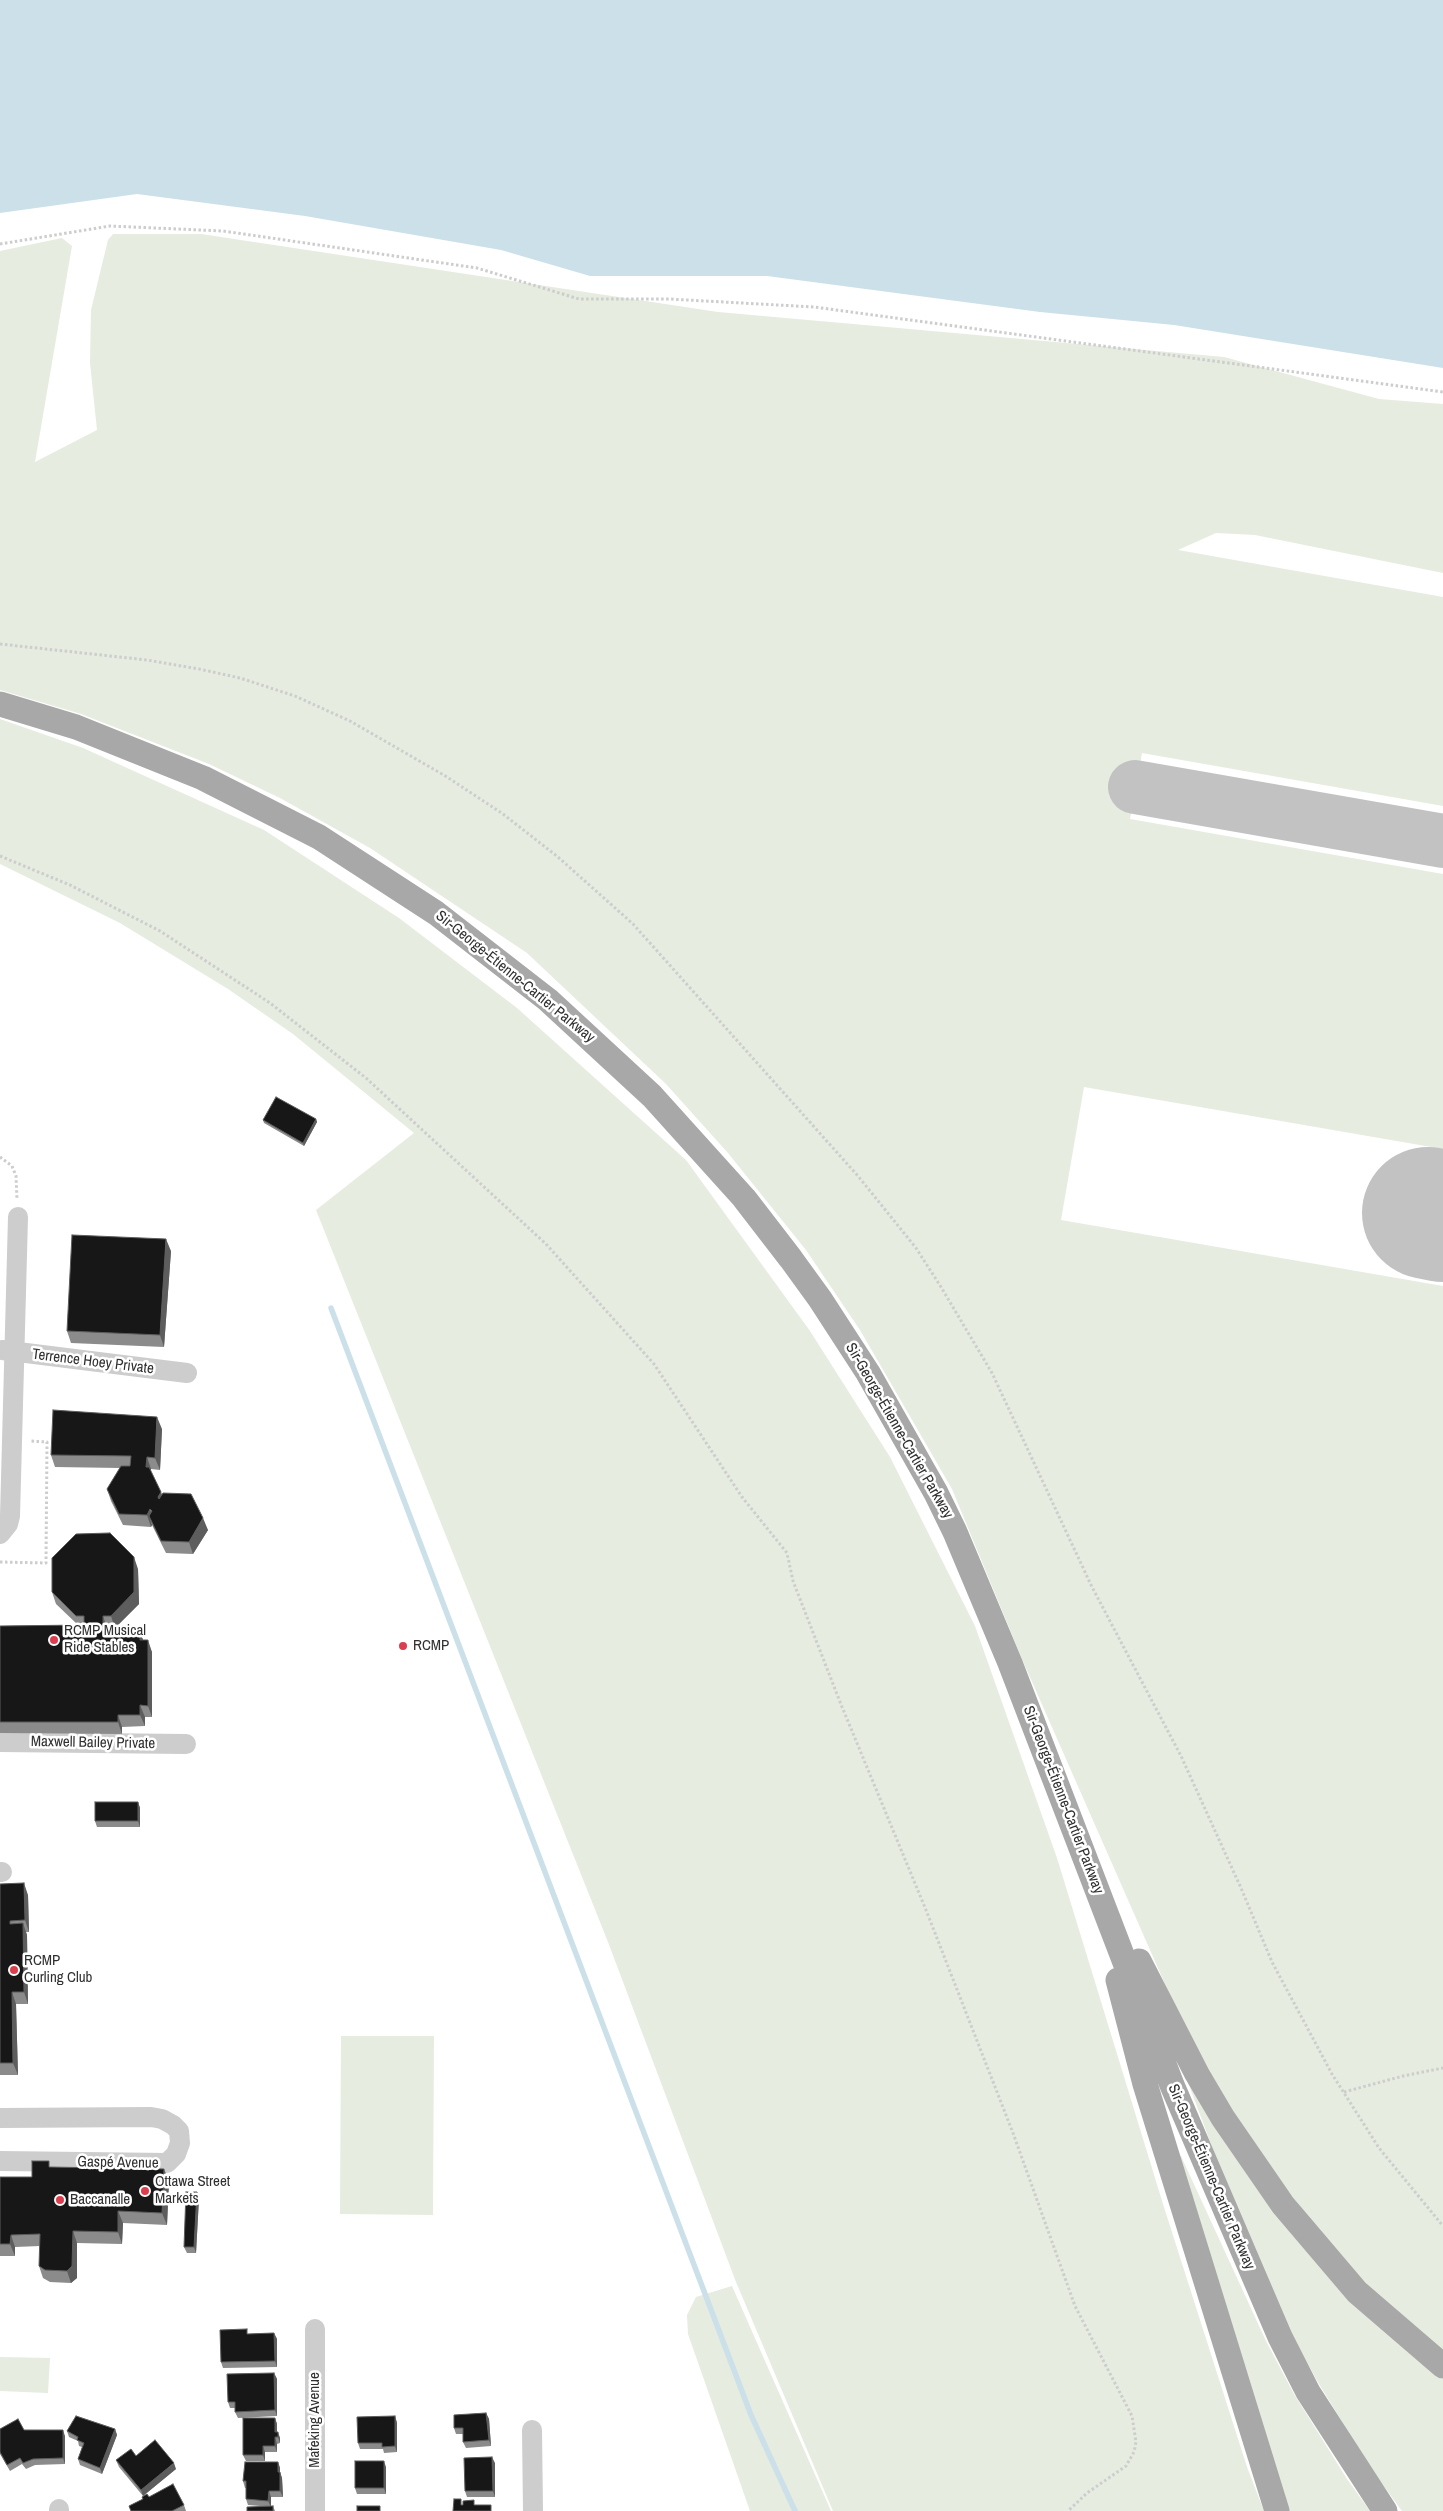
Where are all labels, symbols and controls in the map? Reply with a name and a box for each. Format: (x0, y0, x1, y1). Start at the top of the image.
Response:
street label: Sir-George-Étienne-Cartier Parkway (432, 907, 598, 1047)
street label: Sir-George-Étienne-Cartier Parkway (841, 1340, 957, 1522)
street label: Terrence Hoey Private (31, 1346, 155, 1378)
place label: RCMP Musical Ride Stables (64, 1622, 146, 1657)
marker: RCMP Musical Ride Stables (48, 1634, 60, 1646)
place label: RCMP (413, 1637, 449, 1655)
marker: RCMP (397, 1640, 409, 1652)
street label: Sir-George-Étienne-Cartier Parkway (1019, 1704, 1107, 1896)
street label: Maxwell Bailey Private (31, 1733, 155, 1753)
place label: RCMP Curling Club (24, 1952, 92, 1987)
marker: RCMP Curling Club (8, 1964, 20, 1976)
street label: Sir-George-Étienne-Cartier Parkway (1164, 2082, 1258, 2272)
street label: Gaspé Avenue (77, 2153, 159, 2173)
place label: Ottawa Street Markets (155, 2173, 230, 2208)
marker: Ottawa Street Markets (139, 2185, 151, 2197)
place label: Baccanalle (70, 2191, 130, 2209)
marker: Baccanalle (54, 2194, 66, 2206)
street label: Mafeking Avenue (306, 2372, 324, 2468)

